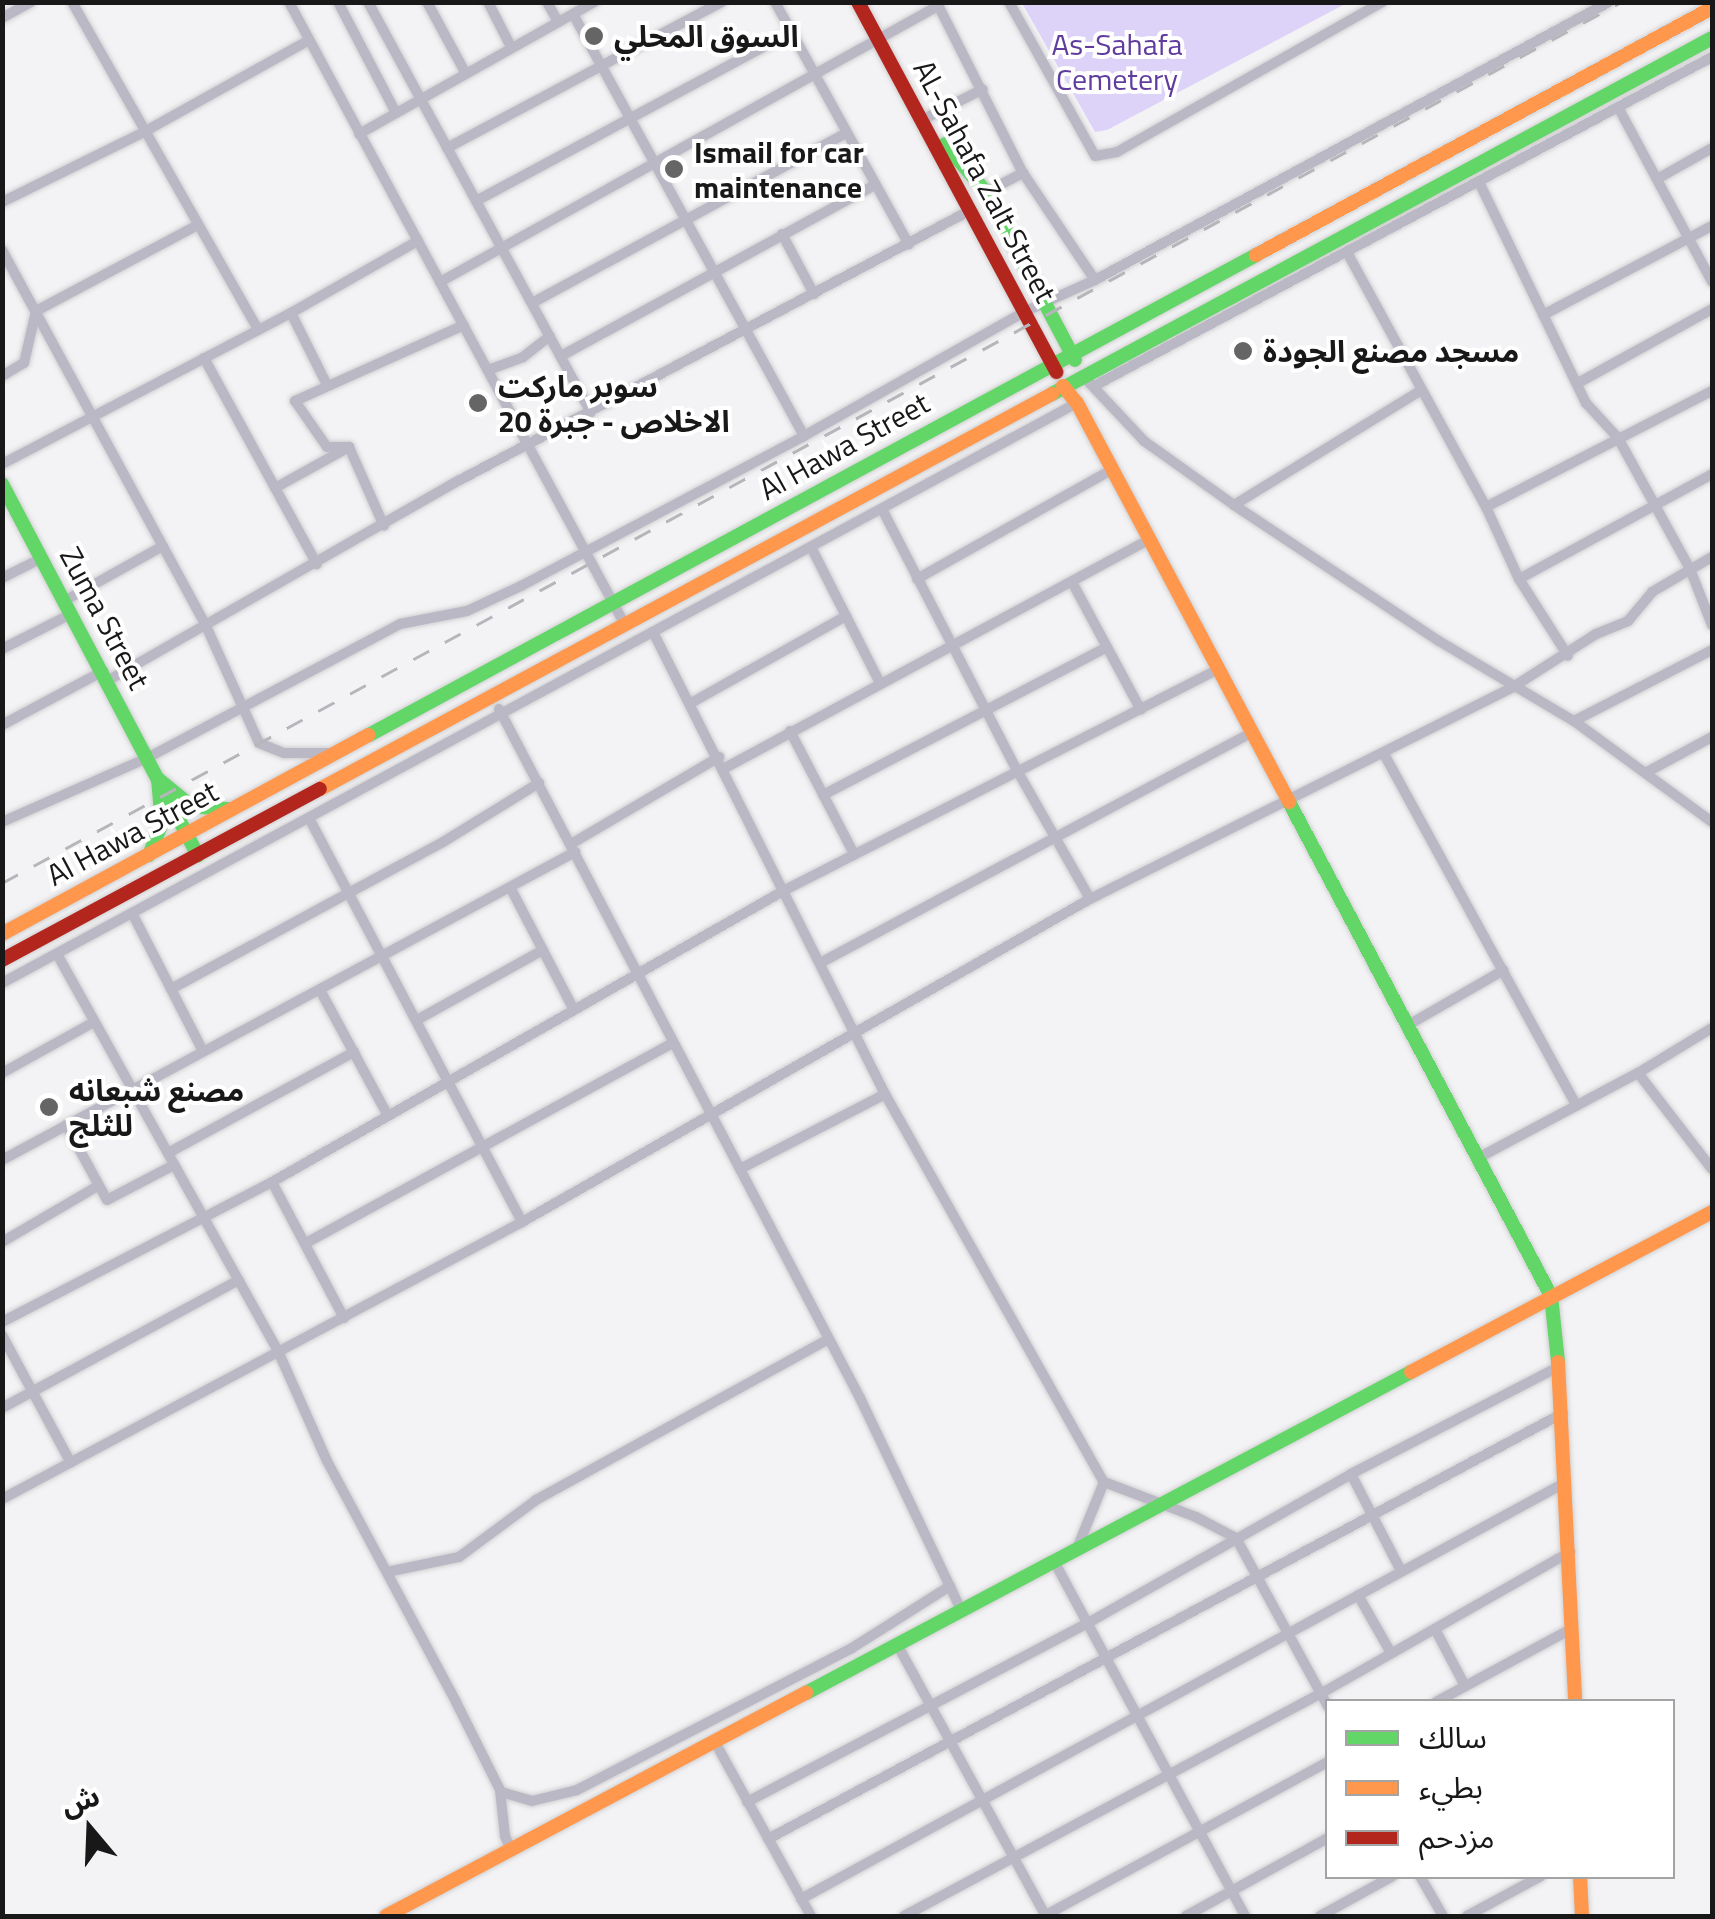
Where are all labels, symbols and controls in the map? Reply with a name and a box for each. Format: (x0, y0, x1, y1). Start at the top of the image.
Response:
place label: السوق المحلي (614, 18, 799, 54)
marker: السوق المحلي (583, 25, 605, 47)
park label: As-Sahafa Cemetery (1051, 26, 1183, 96)
street label: AL-Sahafa Zalt Street (906, 54, 1064, 308)
place label: Ismail for car maintenance (694, 134, 864, 204)
marker: Ismail for car maintenance (663, 158, 685, 180)
place label: مسجد مصنع الجودة (1263, 333, 1519, 369)
marker: مسجد مصنع الجودة (1232, 340, 1254, 362)
place label: سوبر ماركت الاخلاص - جبرة 20 (498, 368, 730, 438)
street label: Al Hawa Street (753, 385, 935, 507)
marker: سوبر ماركت الاخلاص - جبرة 20 (467, 392, 489, 414)
street label: Zuma Street (53, 541, 157, 695)
street label: Al Hawa Street (40, 773, 224, 893)
place label: مصنع شبعانه للثلج (69, 1072, 244, 1142)
marker: مصنع شبعانه للثلج (38, 1096, 60, 1118)
legend (1325, 1699, 1675, 1879)
text: سالك (1419, 1714, 1487, 1760)
text: بطيء (1419, 1764, 1483, 1810)
text: ش (55, 1774, 105, 1827)
north arrow (40, 1779, 140, 1879)
text: مزدحم (1419, 1814, 1495, 1860)

